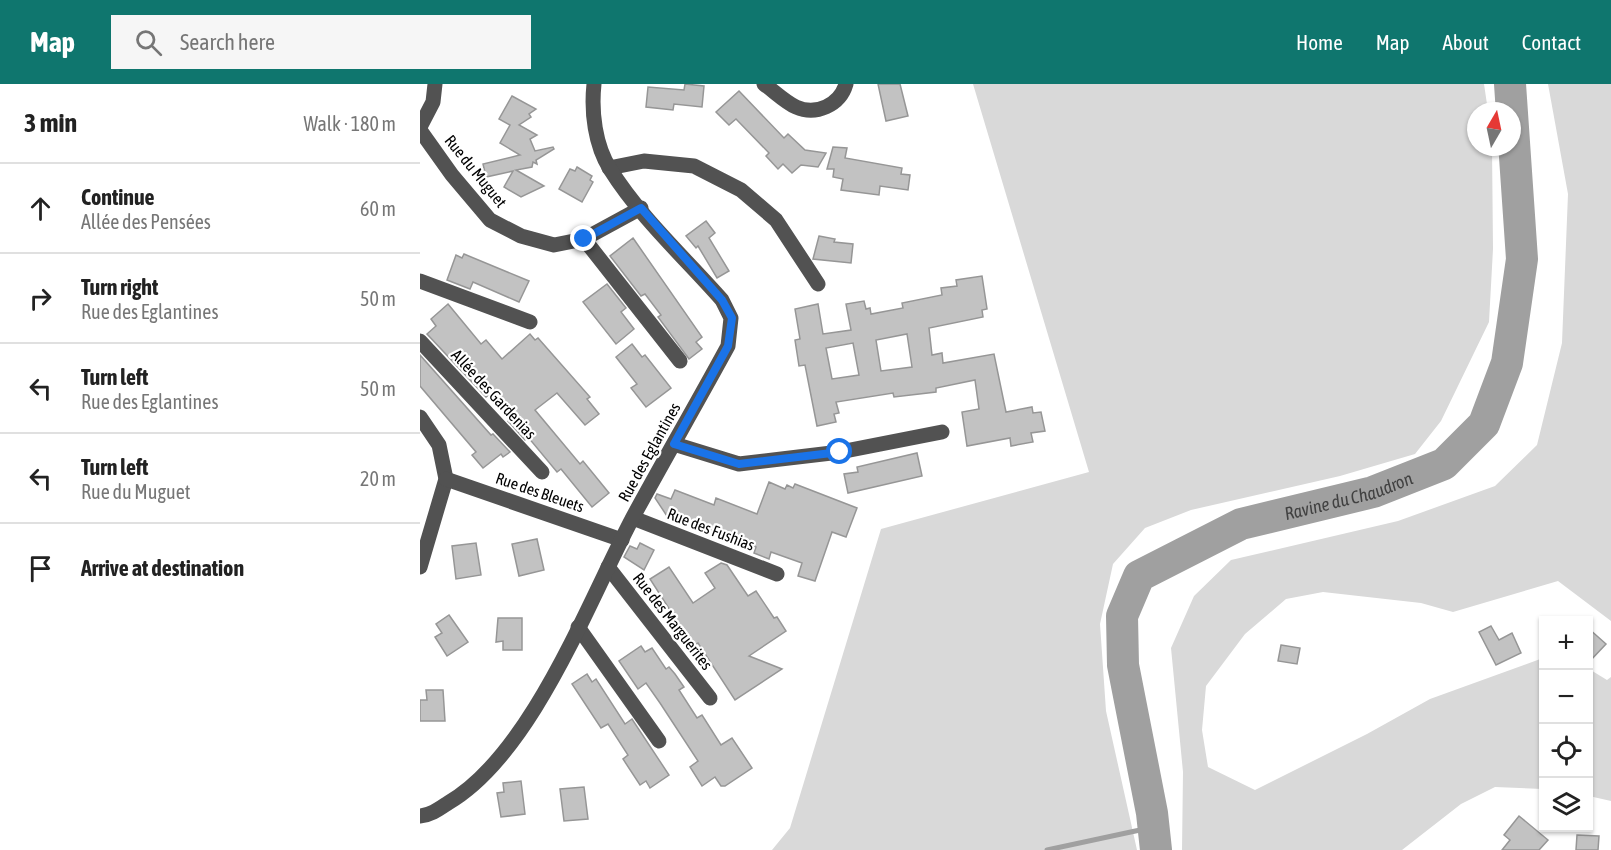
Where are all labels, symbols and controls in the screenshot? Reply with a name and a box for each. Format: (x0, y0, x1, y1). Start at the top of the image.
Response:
search box (111, 15, 531, 69)
text: Map (30, 26, 75, 58)
icon: search (132, 26, 165, 59)
text: Search here (180, 29, 275, 55)
text: Home (1296, 30, 1343, 54)
text: Map (1376, 30, 1410, 54)
text: About (1443, 30, 1489, 54)
text: Contact (1522, 30, 1581, 54)
north arrow (1467, 102, 1521, 156)
text: 3 min (24, 108, 77, 138)
text: Walk · 180 m (304, 112, 396, 135)
street label: Rue du Muguet (441, 131, 511, 212)
text: Continue (81, 184, 155, 210)
icon: ahead (24, 192, 57, 225)
text: 60 m (360, 197, 396, 220)
text: Allée des Pensées (81, 210, 211, 233)
route end (570, 225, 596, 251)
text: Turn right (81, 274, 158, 300)
icon: right (24, 282, 57, 315)
text: 50 m (360, 287, 396, 310)
text: Rue des Eglantines (81, 300, 218, 323)
street label: Allée des Gardenias (448, 346, 540, 443)
text: Turn left (81, 364, 148, 390)
icon: left (24, 372, 57, 405)
text: 50 m (360, 377, 396, 400)
text: Rue des Eglantines (81, 390, 218, 413)
street label: Rue des Eglantines (614, 399, 685, 505)
route start (826, 438, 852, 464)
text: Turn left (81, 454, 148, 480)
icon: left (24, 462, 57, 495)
text: 20 m (360, 467, 396, 490)
water label: Ravine du Chaudron (1282, 467, 1416, 524)
street label: Rue des Bleuets (494, 469, 587, 516)
text: Rue du Muguet (81, 480, 191, 503)
street label: Rue des Fushias (665, 504, 758, 554)
icon: arrive (24, 552, 57, 585)
text: Arrive at destination (81, 555, 244, 581)
street label: Rue des Marguerites (629, 569, 717, 674)
map controls (1539, 616, 1593, 832)
button: + (1539, 616, 1593, 670)
button: − (1539, 670, 1593, 724)
button: locate (1539, 724, 1593, 778)
button: layers (1539, 778, 1593, 832)

